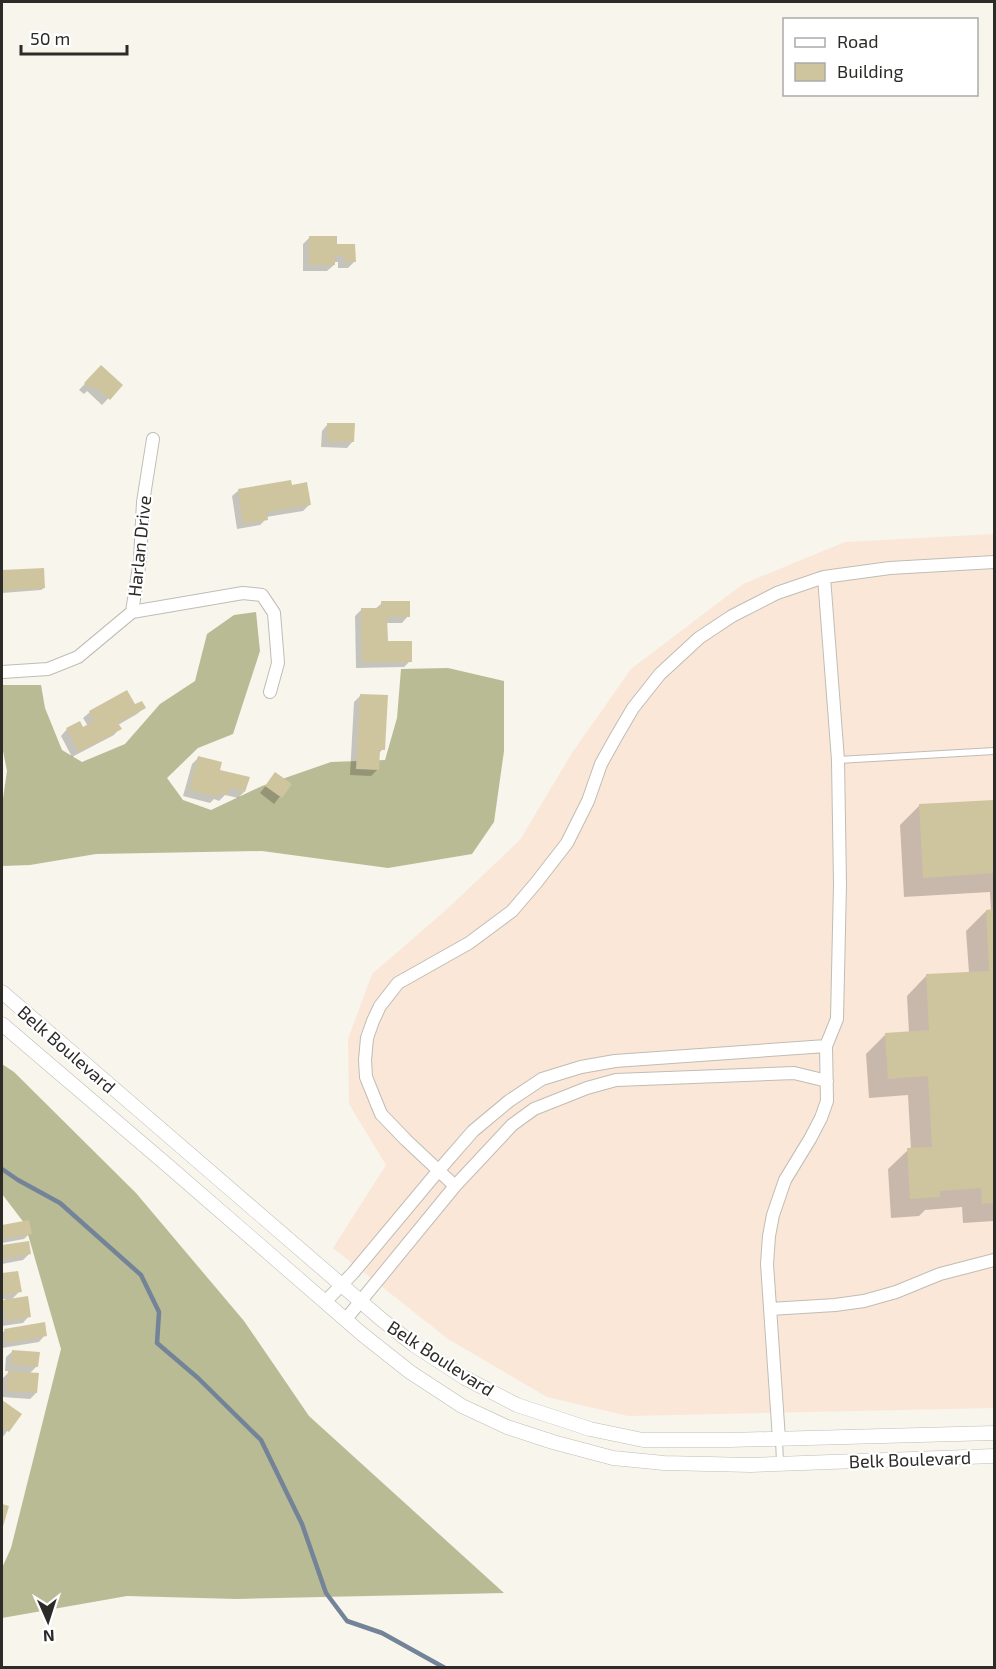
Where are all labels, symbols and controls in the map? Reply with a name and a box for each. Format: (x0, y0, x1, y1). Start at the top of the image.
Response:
scale bar (21, 18, 128, 56)
legend (783, 18, 978, 96)
text: 50 m (30, 27, 70, 49)
text: Road (837, 30, 878, 52)
text: Building (837, 60, 904, 82)
street label: Harlan Drive (123, 494, 155, 598)
street label: Belk Boulevard (14, 1001, 120, 1097)
street label: Belk Boulevard (384, 1315, 498, 1401)
street label: Belk Boulevard (848, 1446, 972, 1472)
north arrow (18, 1591, 78, 1651)
text: N (43, 1627, 55, 1646)

